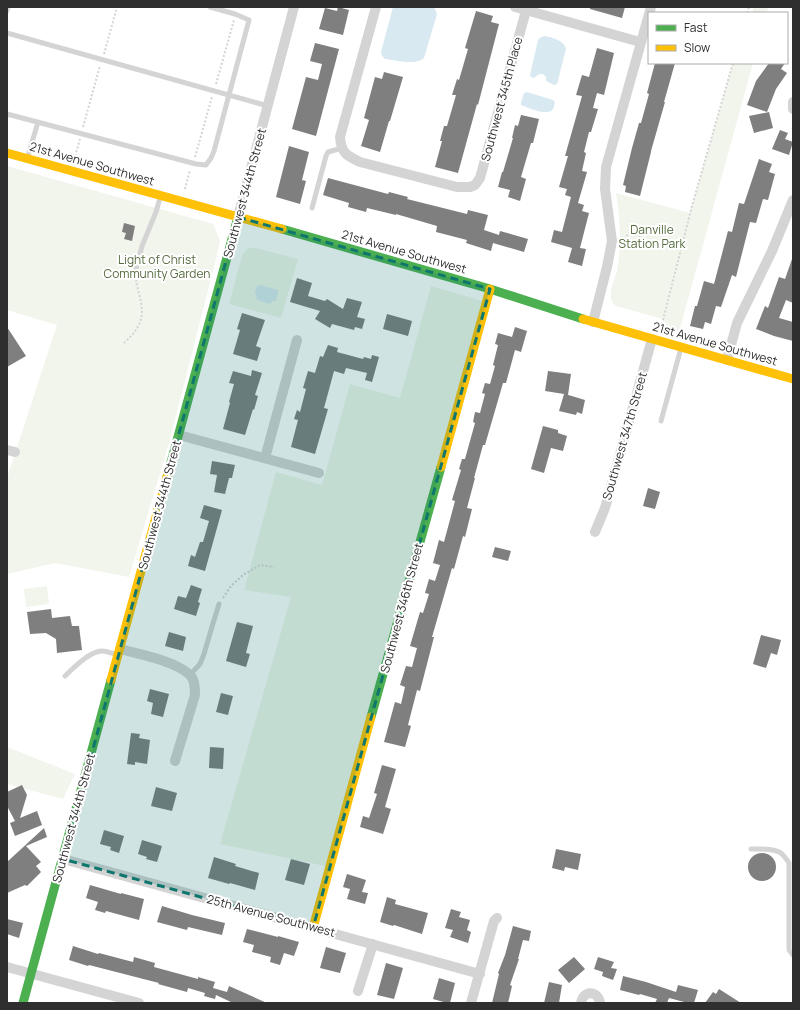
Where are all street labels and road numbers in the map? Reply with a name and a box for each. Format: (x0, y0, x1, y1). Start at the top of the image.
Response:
street label: Southwest 345th Place (477, 35, 526, 163)
street label: Southwest 344th Street (219, 126, 270, 260)
street label: 21st Avenue Southwest (28, 138, 157, 190)
street label: 21st Avenue Southwest (340, 226, 469, 278)
street label: 21st Avenue Southwest (651, 318, 780, 370)
street label: Southwest 347th Street (598, 370, 651, 502)
street label: Southwest 344th Street (134, 438, 185, 572)
street label: Southwest 346th Street (376, 541, 427, 675)
street label: Southwest 344th Street (48, 751, 99, 885)
street label: 25th Avenue Southwest (205, 890, 337, 941)

